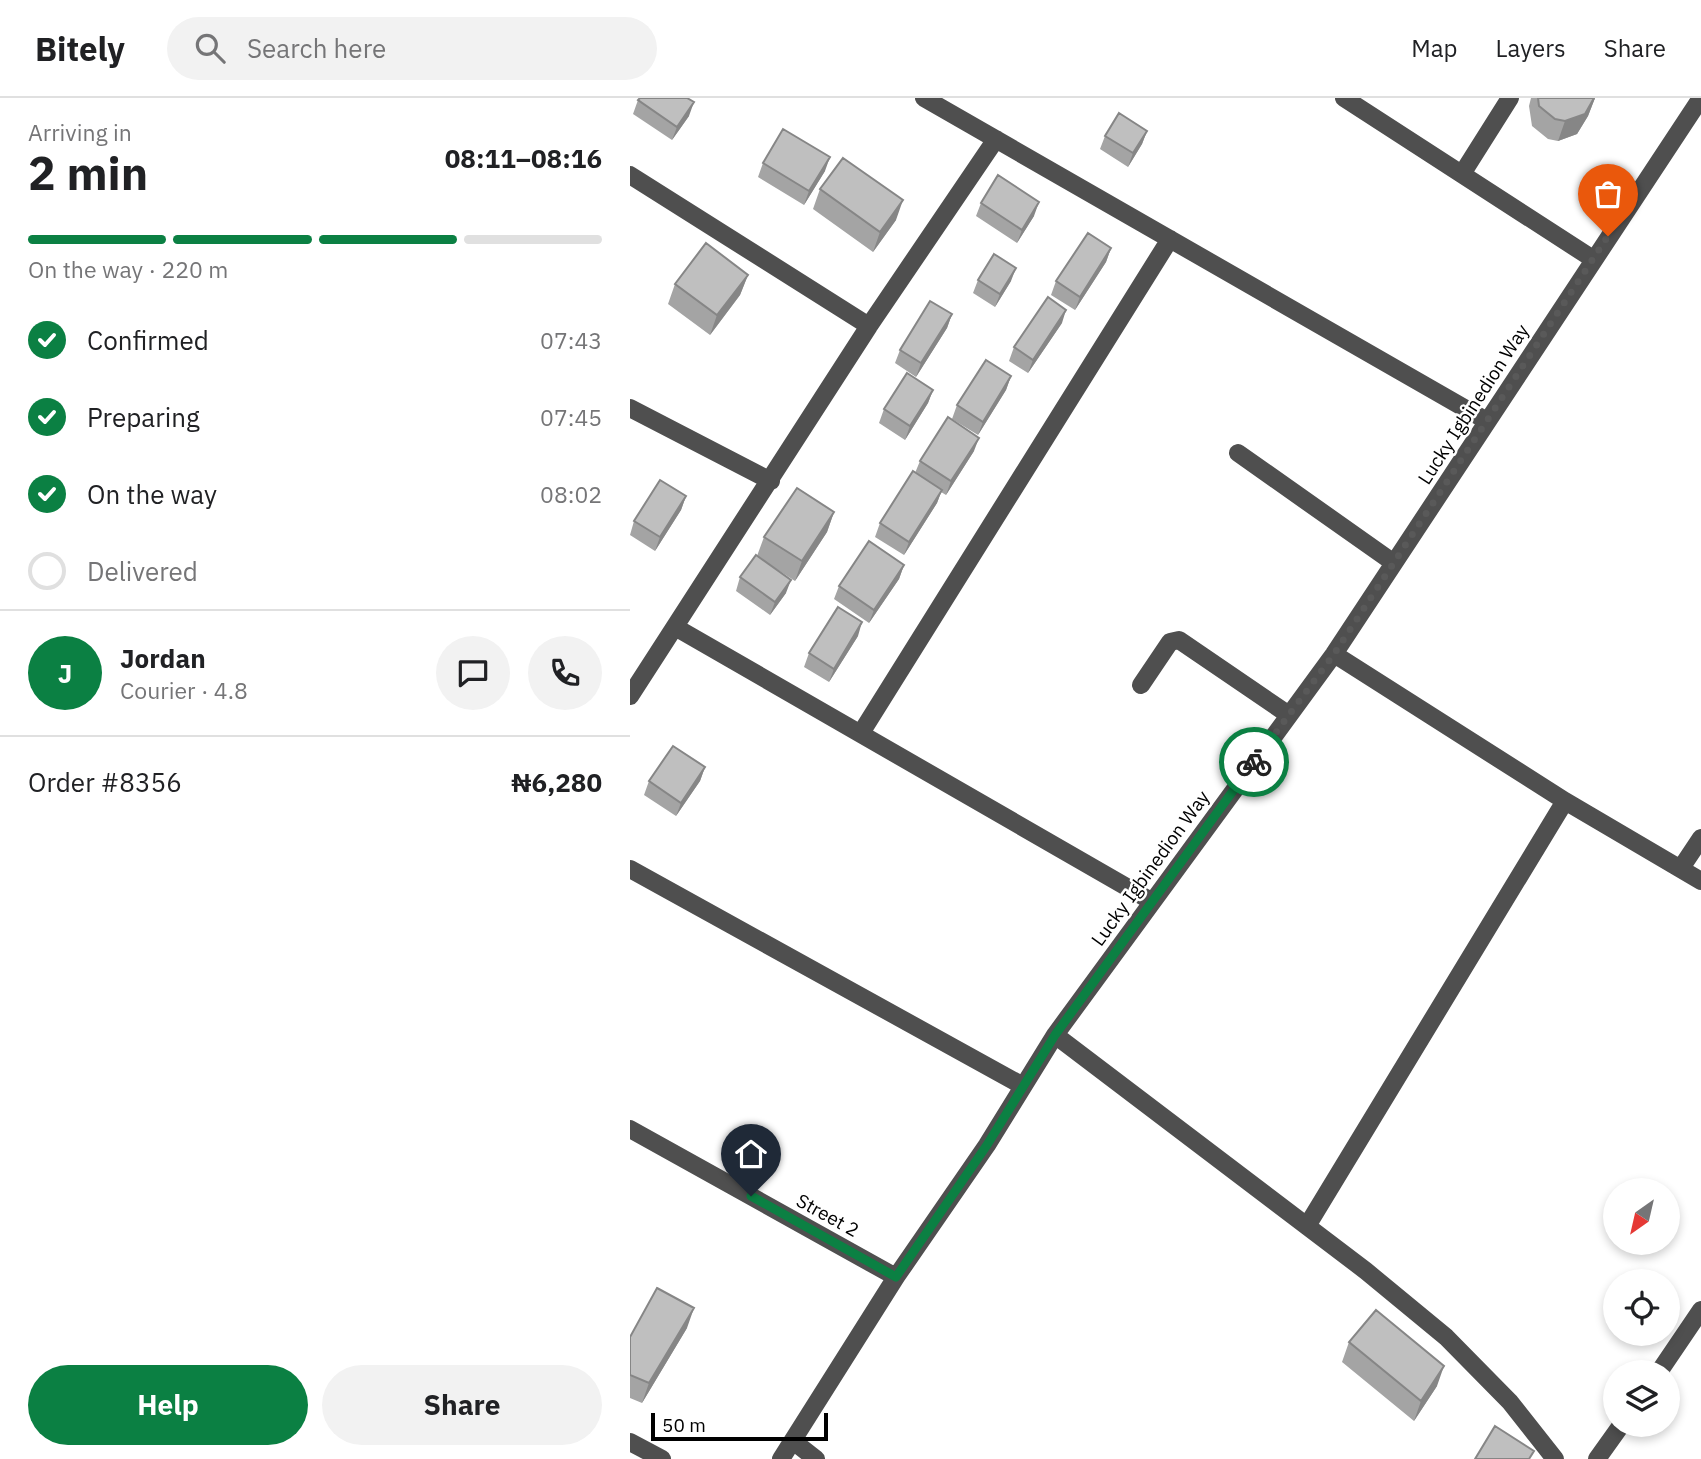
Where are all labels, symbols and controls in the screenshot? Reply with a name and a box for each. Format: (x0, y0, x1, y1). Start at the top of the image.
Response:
search box (167, 17, 657, 80)
text: Bitely (35, 27, 125, 70)
icon: search (191, 29, 229, 67)
text: Search here (247, 31, 386, 65)
text: Map (1411, 32, 1458, 64)
text: Layers (1496, 32, 1566, 64)
text: Share (1604, 32, 1666, 64)
text: Arriving in (28, 117, 132, 147)
text: 08:11–08:16 (445, 141, 602, 175)
text: 2 min (28, 143, 148, 203)
pin (1578, 164, 1638, 236)
icon: bag (1589, 175, 1627, 213)
text: On the way · 220 m (28, 254, 228, 284)
street label: Lucky Igbinedion Way (1412, 319, 1534, 489)
icon: check (28, 321, 66, 359)
text: Confirmed (87, 323, 209, 357)
text: 07:43 (540, 325, 602, 355)
icon: check (28, 398, 66, 436)
text: Preparing (87, 400, 200, 434)
text: 07:45 (540, 402, 602, 432)
icon: check (28, 475, 66, 513)
text: On the way (87, 477, 217, 511)
text: 08:02 (540, 479, 602, 509)
text: Delivered (87, 554, 198, 588)
button: chat (436, 636, 510, 710)
button: phone (528, 636, 602, 710)
text: Jordan (120, 641, 206, 675)
text: J (58, 656, 72, 690)
text: Courier · 4.8 (120, 675, 248, 705)
courier (1219, 727, 1289, 797)
icon: bike (1235, 743, 1273, 781)
text: Order #8356 (28, 765, 182, 799)
text: ₦6,280 (511, 765, 602, 799)
street label: Lucky Igbinedion Way (1086, 785, 1215, 950)
pin (721, 1124, 781, 1196)
icon: home (732, 1135, 770, 1173)
north arrow (1603, 1178, 1680, 1255)
map controls (1603, 1178, 1680, 1437)
street label: Street 2 (792, 1188, 864, 1242)
button: locate (1603, 1269, 1680, 1346)
button: layers (1603, 1360, 1680, 1437)
button: Help (28, 1365, 308, 1445)
button: Share (322, 1365, 602, 1445)
scale bar (651, 1410, 828, 1442)
text: 50 m (662, 1413, 706, 1437)

